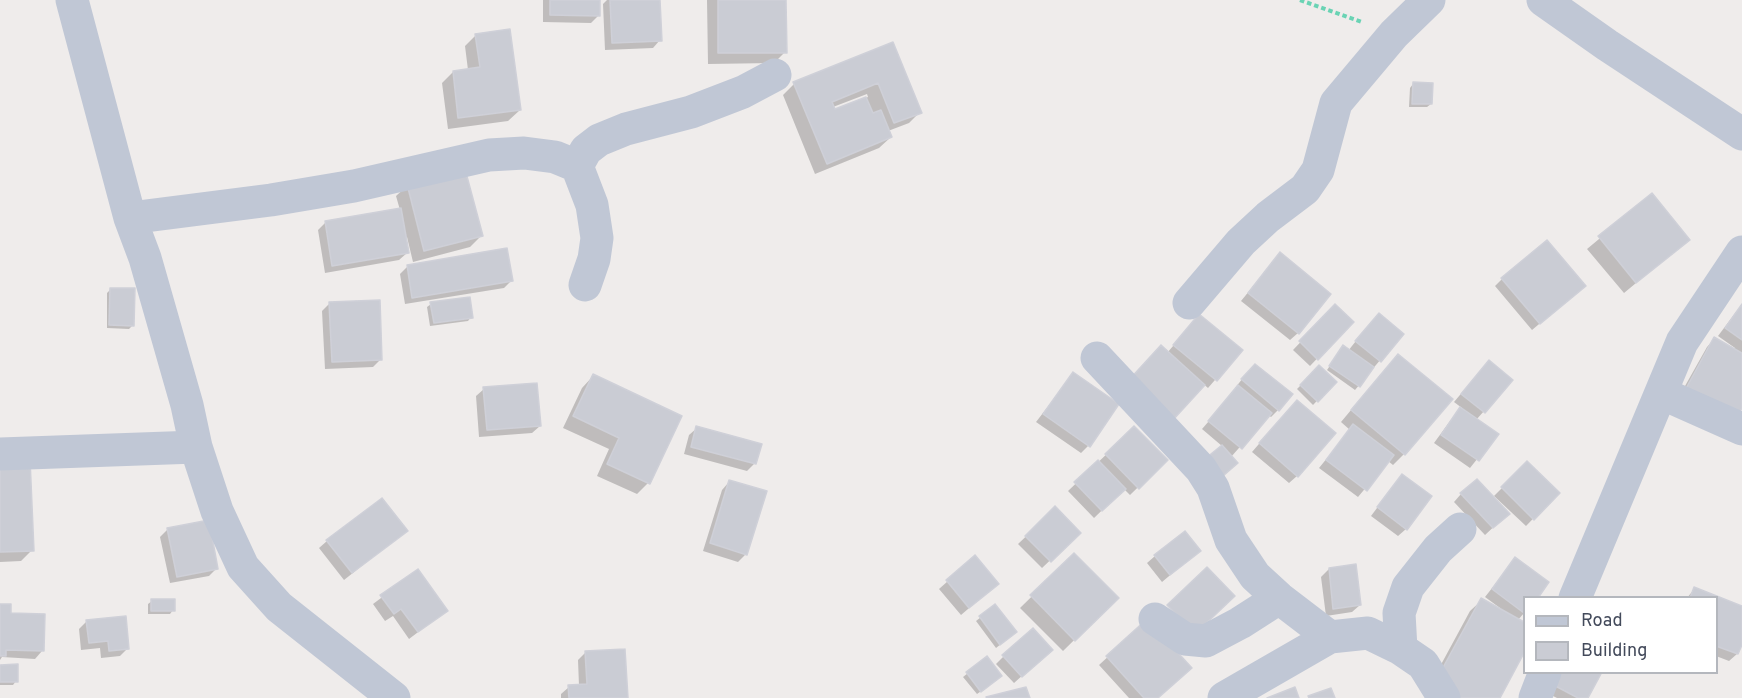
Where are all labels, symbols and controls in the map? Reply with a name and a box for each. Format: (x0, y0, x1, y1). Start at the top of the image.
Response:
legend (1523, 596, 1718, 674)
text: Road (1581, 610, 1623, 633)
text: Building (1581, 640, 1647, 663)

